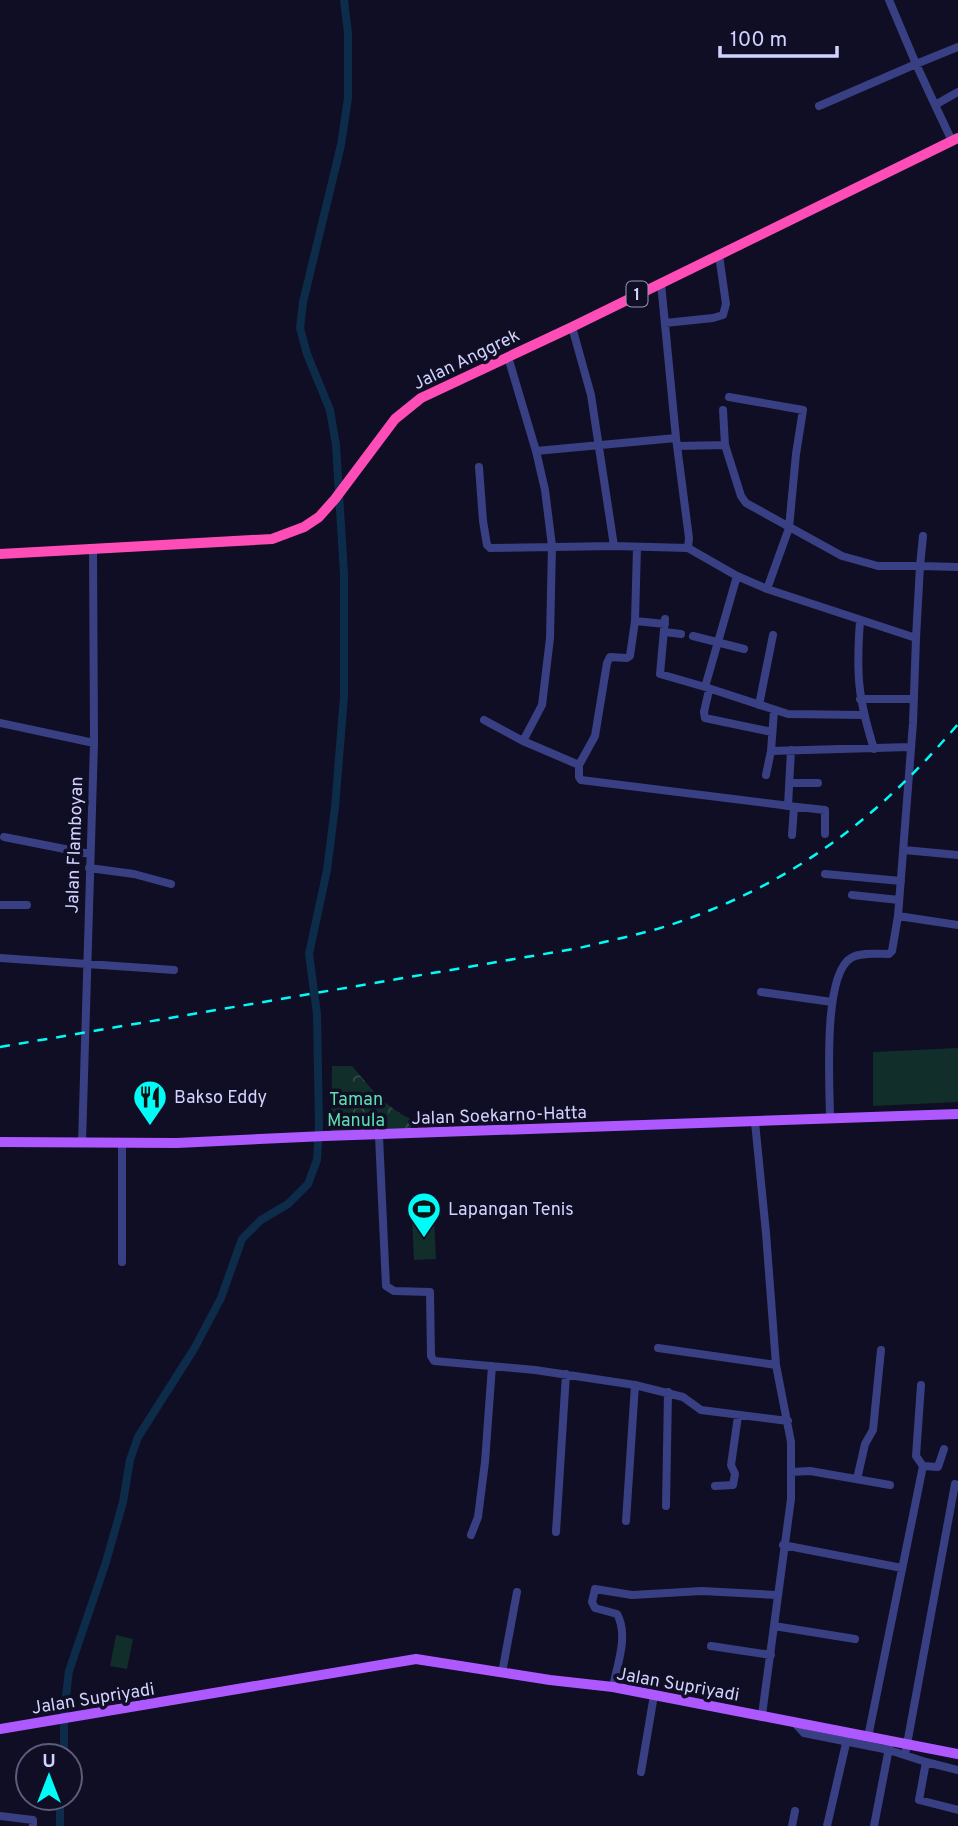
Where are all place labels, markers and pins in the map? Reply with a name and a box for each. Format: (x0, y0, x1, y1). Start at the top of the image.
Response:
restaurant icon: Bakso Eddy (131, 1078, 169, 1127)
place label: Bakso Eddy (174, 1087, 267, 1110)
sports icon: Lapangan Tenis (405, 1190, 443, 1239)
place label: Lapangan Tenis (448, 1199, 574, 1222)

